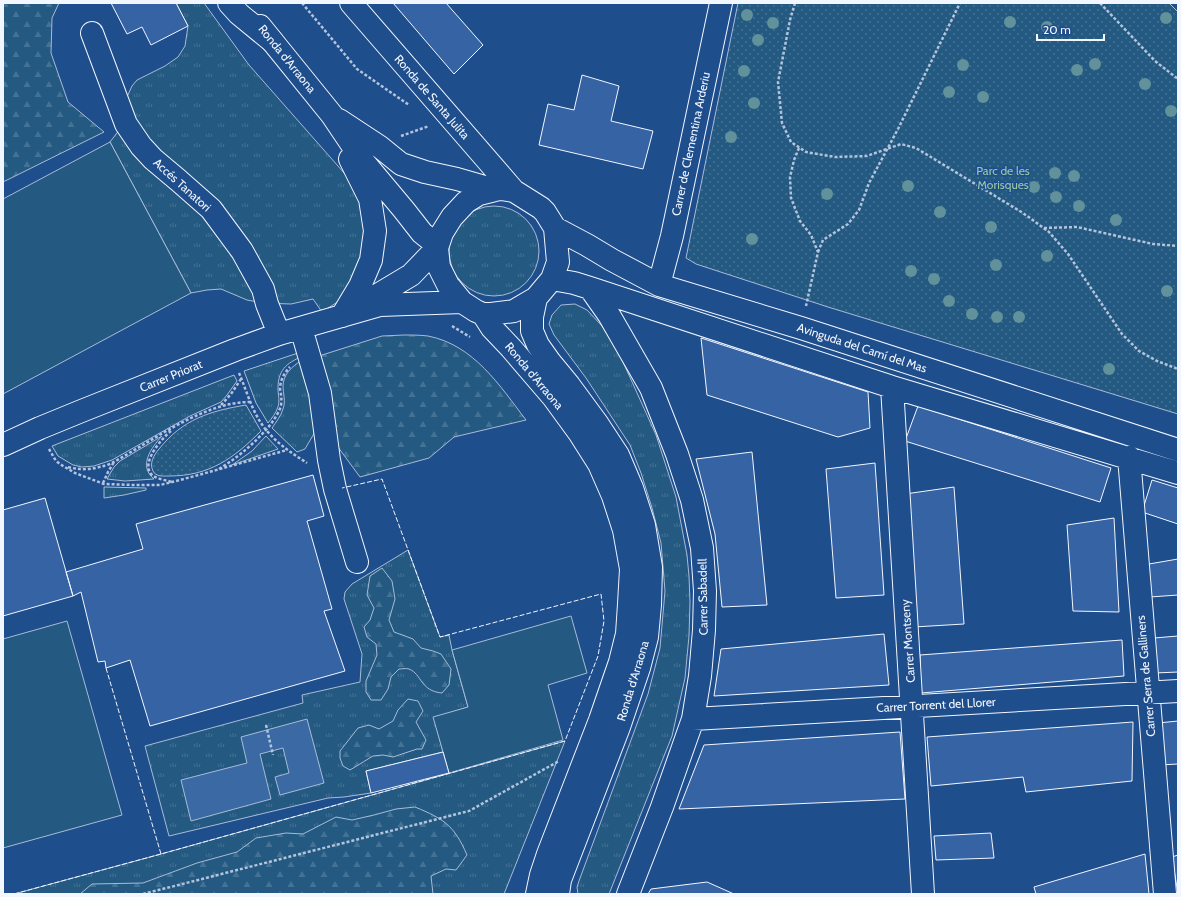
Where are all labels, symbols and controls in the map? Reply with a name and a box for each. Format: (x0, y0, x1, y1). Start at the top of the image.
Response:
scale bar (1037, 16, 1104, 42)
street label: Ronda d'Arraona (255, 22, 320, 96)
text: 20 m (1043, 22, 1071, 37)
street label: Ronda de Santa Julita (392, 51, 473, 142)
street label: Carrer de Clementina Arderiu (668, 71, 713, 217)
street label: Accés Tanatori (150, 155, 214, 214)
park label: Parc de les Morisques (976, 163, 1030, 192)
street label: Avinguda del Camí del Mas (795, 319, 929, 376)
street label: Ronda d'Arraona (502, 339, 567, 413)
street label: Carrer Priorat (137, 356, 204, 395)
street label: Carrer Sabadell (694, 558, 711, 636)
street label: Carrer Montseny (897, 599, 918, 683)
street label: Carrer Serra de Galliners (1133, 615, 1158, 737)
street label: Ronda d'Arraona (613, 639, 652, 723)
street label: Carrer Torrent del Llorer (876, 694, 996, 715)

